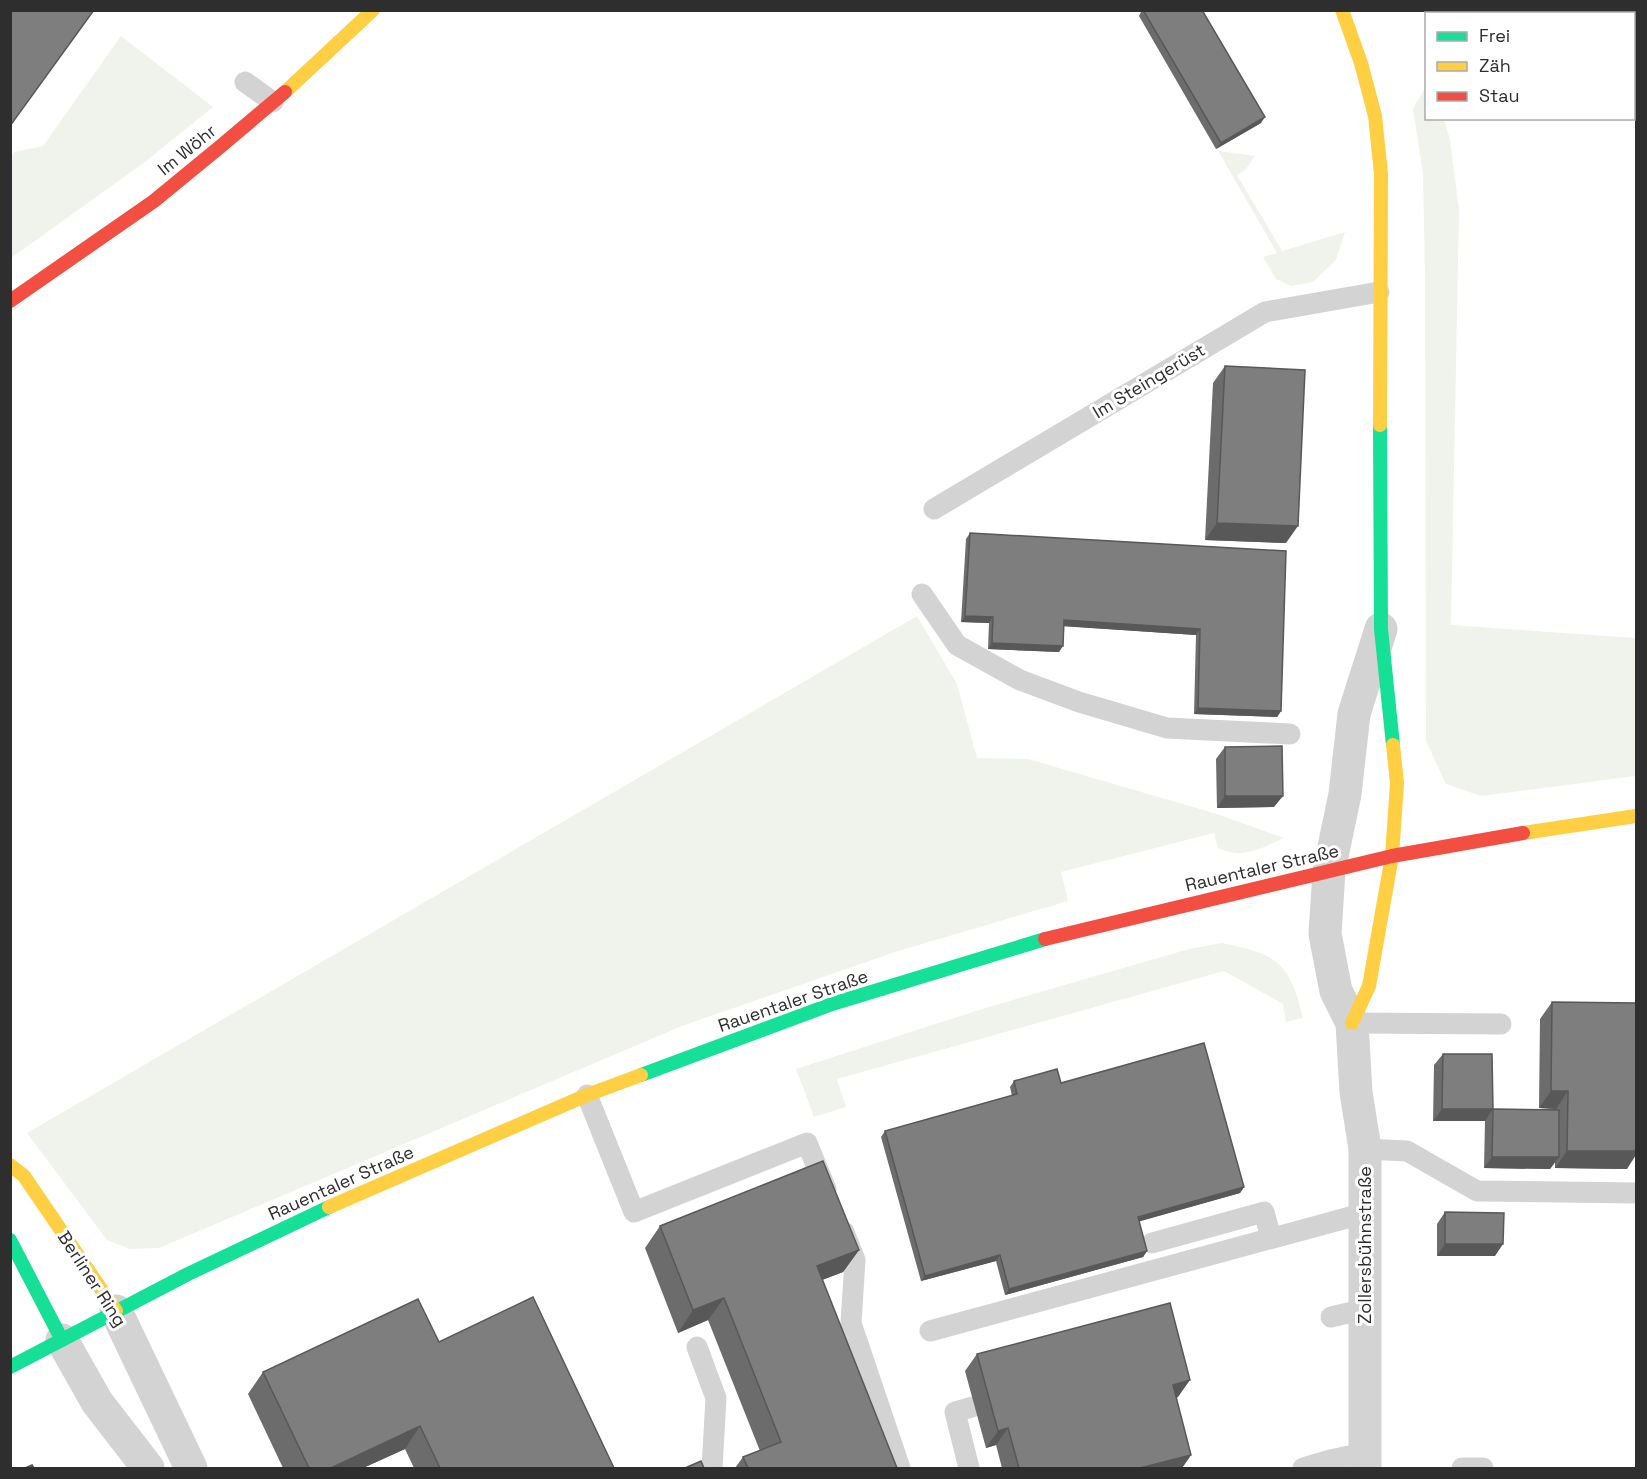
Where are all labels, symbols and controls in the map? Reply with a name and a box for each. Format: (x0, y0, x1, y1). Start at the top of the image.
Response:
legend (1425, 12, 1635, 120)
text: Frei (1479, 24, 1510, 47)
text: Zäh (1479, 54, 1511, 77)
text: Stau (1479, 84, 1519, 107)
street label: Im Wöhr (153, 119, 221, 180)
street label: Im Steingerüst (1088, 338, 1209, 423)
street label: Rauentaler Straße (1183, 839, 1341, 896)
street label: Rauentaler Straße (715, 964, 871, 1037)
street label: Rauentaler Straße (264, 1140, 417, 1225)
street label: Zollersbühnstraße (1353, 1166, 1376, 1324)
street label: Berliner Ring (53, 1226, 132, 1331)

